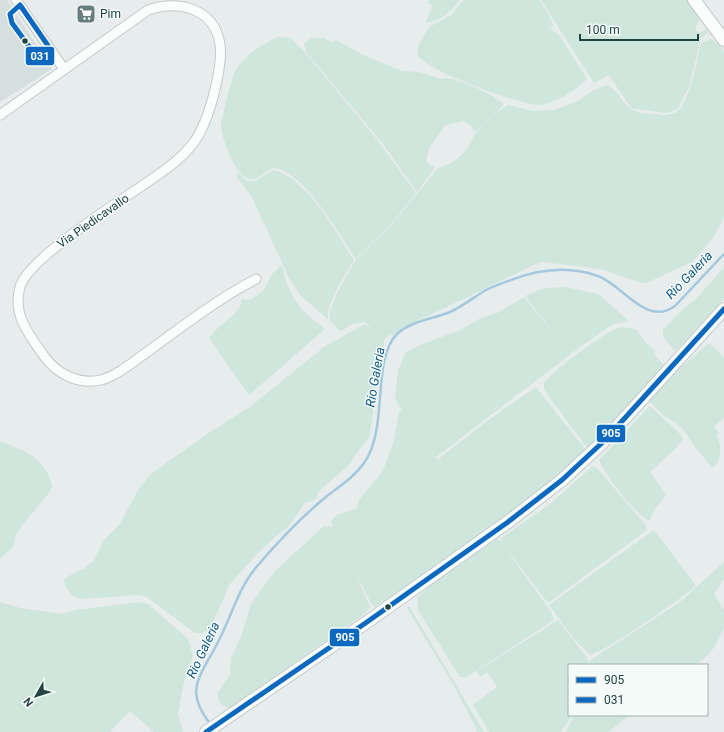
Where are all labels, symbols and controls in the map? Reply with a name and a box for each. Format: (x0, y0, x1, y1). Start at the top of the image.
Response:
supermarket icon: Pim (75, 3, 97, 25)
place label: Pim (100, 7, 121, 21)
scale bar (580, 16, 698, 42)
text: 100 m (586, 23, 620, 37)
unlabelled marker (20, 36, 30, 46)
line badge: 031 (25, 46, 55, 66)
text: 031 (31, 50, 49, 63)
street label: Via Piedicavallo (54, 191, 132, 251)
water label: Rio Galeria (663, 248, 716, 302)
water label: Rio Galeria (362, 346, 388, 408)
line badge: 905 (596, 424, 626, 443)
text: 905 (602, 427, 620, 440)
unlabelled marker (383, 602, 393, 612)
water label: Rio Galeria (183, 619, 223, 681)
line badge: 905 (329, 628, 360, 647)
text: 905 (336, 631, 354, 644)
legend (568, 664, 708, 716)
text: 905 (604, 673, 624, 687)
north arrow (16, 676, 56, 716)
text: 031 (604, 693, 624, 707)
text: N (21, 695, 36, 709)

